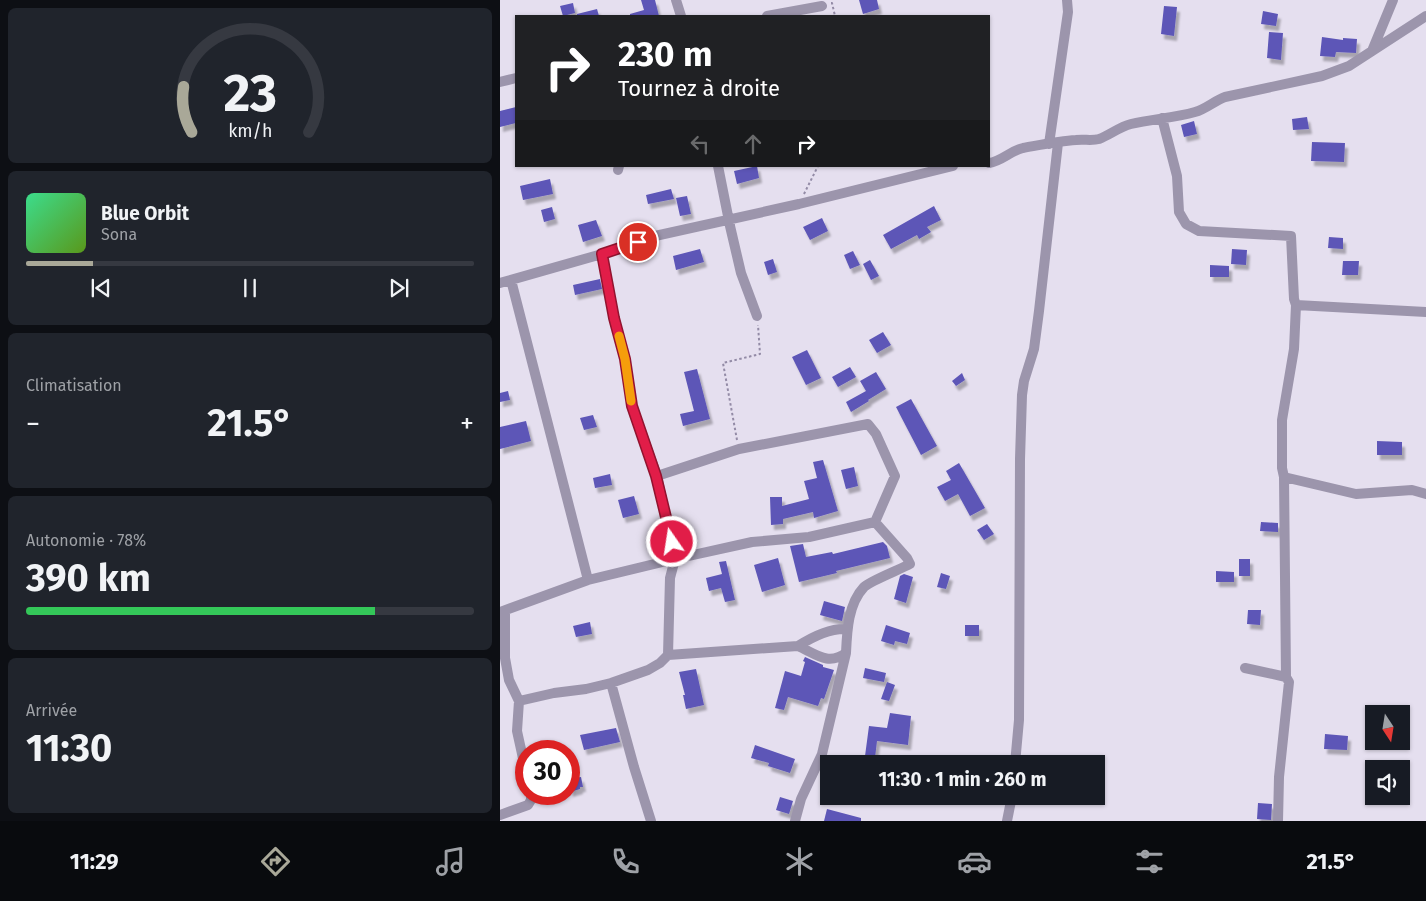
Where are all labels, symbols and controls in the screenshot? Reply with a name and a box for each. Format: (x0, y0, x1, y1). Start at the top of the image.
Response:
text: 230 m (618, 33, 712, 75)
icon: right (535, 35, 600, 100)
text: 23 (223, 62, 277, 125)
text: Tournez à droite (618, 75, 780, 102)
text: km/h (228, 120, 272, 142)
icon: left (686, 130, 714, 158)
icon: ahead (739, 130, 767, 158)
icon: right (792, 130, 820, 158)
text: Blue Orbit (101, 202, 189, 225)
pin (617, 221, 659, 263)
text: Sona (101, 225, 137, 244)
icon: arrive (624, 228, 652, 256)
icon: previous (87, 274, 115, 302)
icon: pause (236, 274, 264, 302)
icon: next (385, 274, 413, 302)
text: Climatisation (26, 376, 122, 395)
text: 21.5° (207, 400, 293, 446)
text: − (26, 407, 40, 440)
text: + (460, 407, 474, 440)
position arrow (645, 515, 697, 567)
text: Autonomie · 78% (26, 531, 146, 550)
text: 390 km (26, 555, 151, 601)
text: Arrivée (26, 701, 77, 720)
north arrow (1365, 705, 1410, 750)
map controls (1365, 705, 1410, 805)
text: 11:30 (26, 725, 112, 771)
speed limit sign: 30 (515, 740, 580, 805)
button: sound (1365, 760, 1410, 805)
text: 11:30 · 1 min · 260 m (878, 768, 1047, 791)
icon: directions (258, 844, 293, 879)
icon: music (433, 844, 468, 879)
icon: phone (608, 844, 643, 879)
icon: climate (782, 844, 817, 879)
icon: car (957, 844, 992, 879)
icon: filters (1132, 844, 1167, 879)
text: 11:29 (70, 848, 119, 875)
text: 21.5° (1306, 848, 1356, 875)

